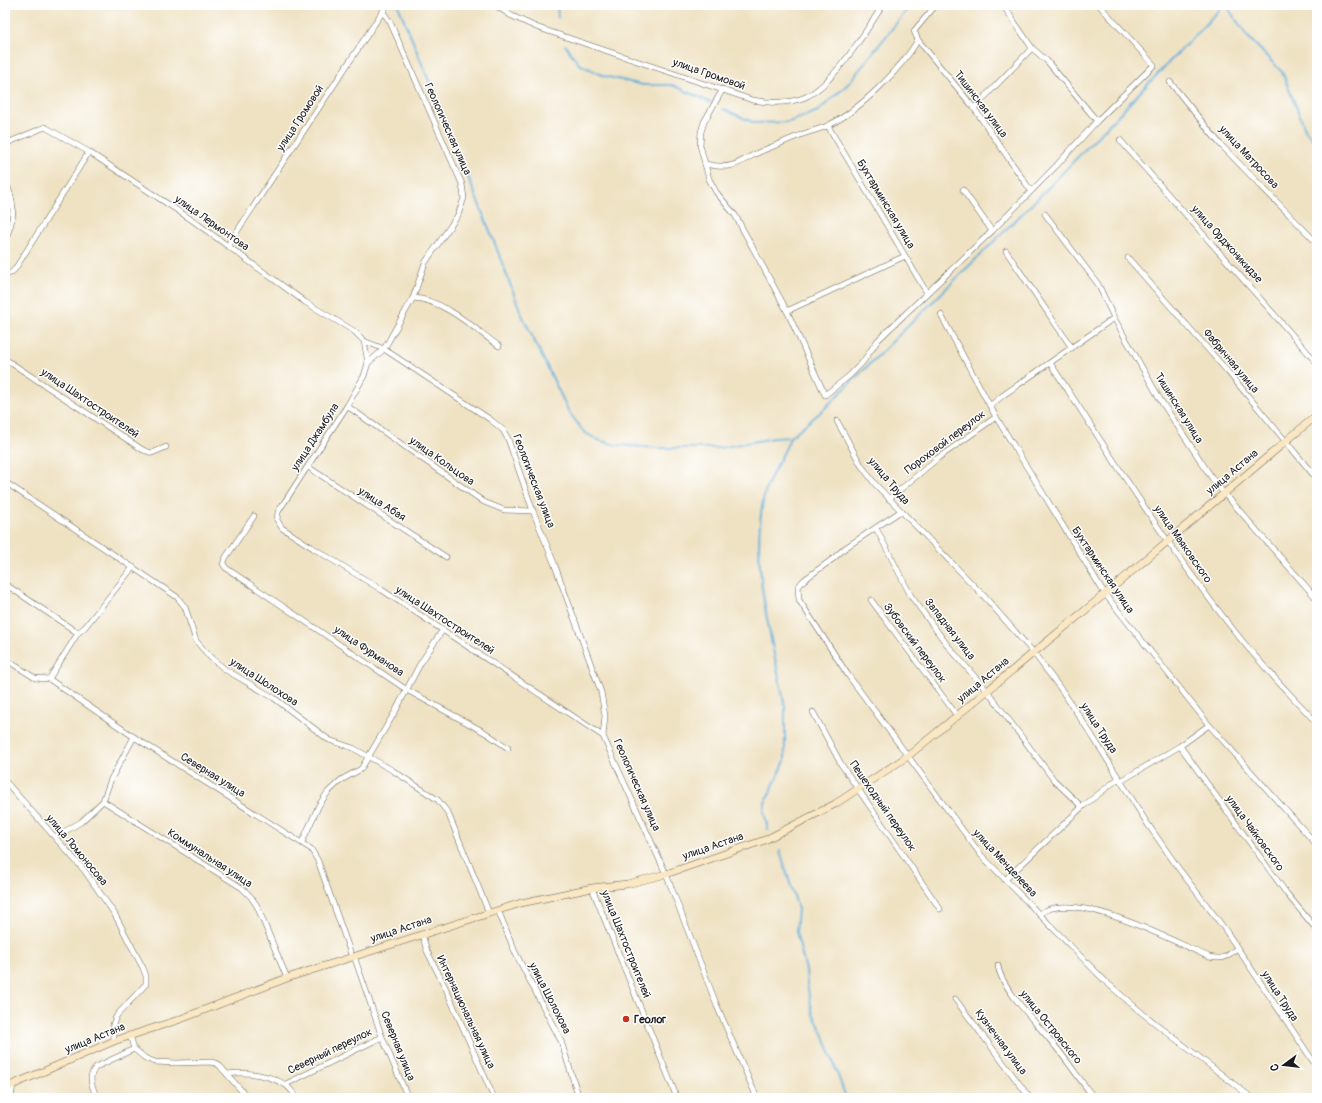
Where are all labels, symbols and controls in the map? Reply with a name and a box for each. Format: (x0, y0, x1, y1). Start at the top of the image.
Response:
street label: улица Громовой (670, 55, 747, 93)
street label: Тишинская улица (952, 68, 1010, 140)
street label: Геологическая улица (422, 81, 474, 177)
street label: улица Громовой (273, 83, 326, 154)
street label: улица Матросова (1216, 122, 1282, 191)
street label: Бухтарминская улица (854, 157, 918, 251)
street label: улица Лермонтова (172, 192, 252, 253)
street label: улица Орджоникидзе (1188, 202, 1266, 286)
street label: Фабричная улица (1200, 326, 1262, 396)
street label: улица Шахтостроителей (38, 365, 141, 441)
street label: Тишинская улица (1152, 370, 1206, 446)
street label: улица Джамбула (288, 401, 342, 474)
street label: Пороховой переулок (902, 407, 988, 477)
street label: Геологическая улица (510, 432, 558, 530)
street label: улица Кольцова (406, 433, 477, 488)
street label: улица Астана (1203, 447, 1261, 498)
street label: улица Труда (865, 454, 912, 507)
street label: улица Абая (355, 484, 408, 524)
street label: улица Маяковского (1151, 502, 1215, 585)
street label: Бухтарминская улица (1069, 524, 1137, 616)
street label: улица Шахтостроителей (392, 583, 497, 657)
street label: Западная улица (922, 596, 978, 662)
street label: Зубовский переулок (881, 601, 949, 686)
street label: улица Фурманова (331, 622, 406, 679)
street label: улица Шолохова (227, 655, 300, 709)
street label: улица Астана (954, 655, 1012, 706)
street label: улица Труда (1077, 700, 1120, 756)
street label: Геологическая улица (611, 737, 663, 833)
street label: Северная улица (178, 750, 248, 800)
street label: Пешеходный переулок (847, 758, 919, 854)
street label: улица Чайковского (1223, 792, 1287, 874)
street label: улица Ломоносова (43, 811, 111, 888)
street label: Коммунальная улица (165, 826, 255, 890)
street label: улица Менделеева (970, 826, 1040, 900)
street label: улица Астана (680, 830, 745, 863)
street label: улица Шахтостроителей (598, 887, 654, 1000)
street label: улица Астана (368, 913, 433, 945)
street label: Интернациональная улица (434, 953, 498, 1071)
street label: улица Шолохова (526, 959, 574, 1036)
street label: улица Труда (1258, 968, 1301, 1024)
street label: улица Островского (1017, 987, 1085, 1067)
street label: Кузнечная улица (972, 1007, 1030, 1077)
street label: Северная улица (378, 1009, 418, 1083)
place label: Геолог (634, 1013, 666, 1026)
marker: Геолог (621, 1014, 631, 1024)
street label: улица Астана (62, 1020, 127, 1056)
street label: Северный переулок (286, 1025, 375, 1077)
north arrow (1264, 1045, 1304, 1085)
text: С (1268, 1062, 1282, 1072)

